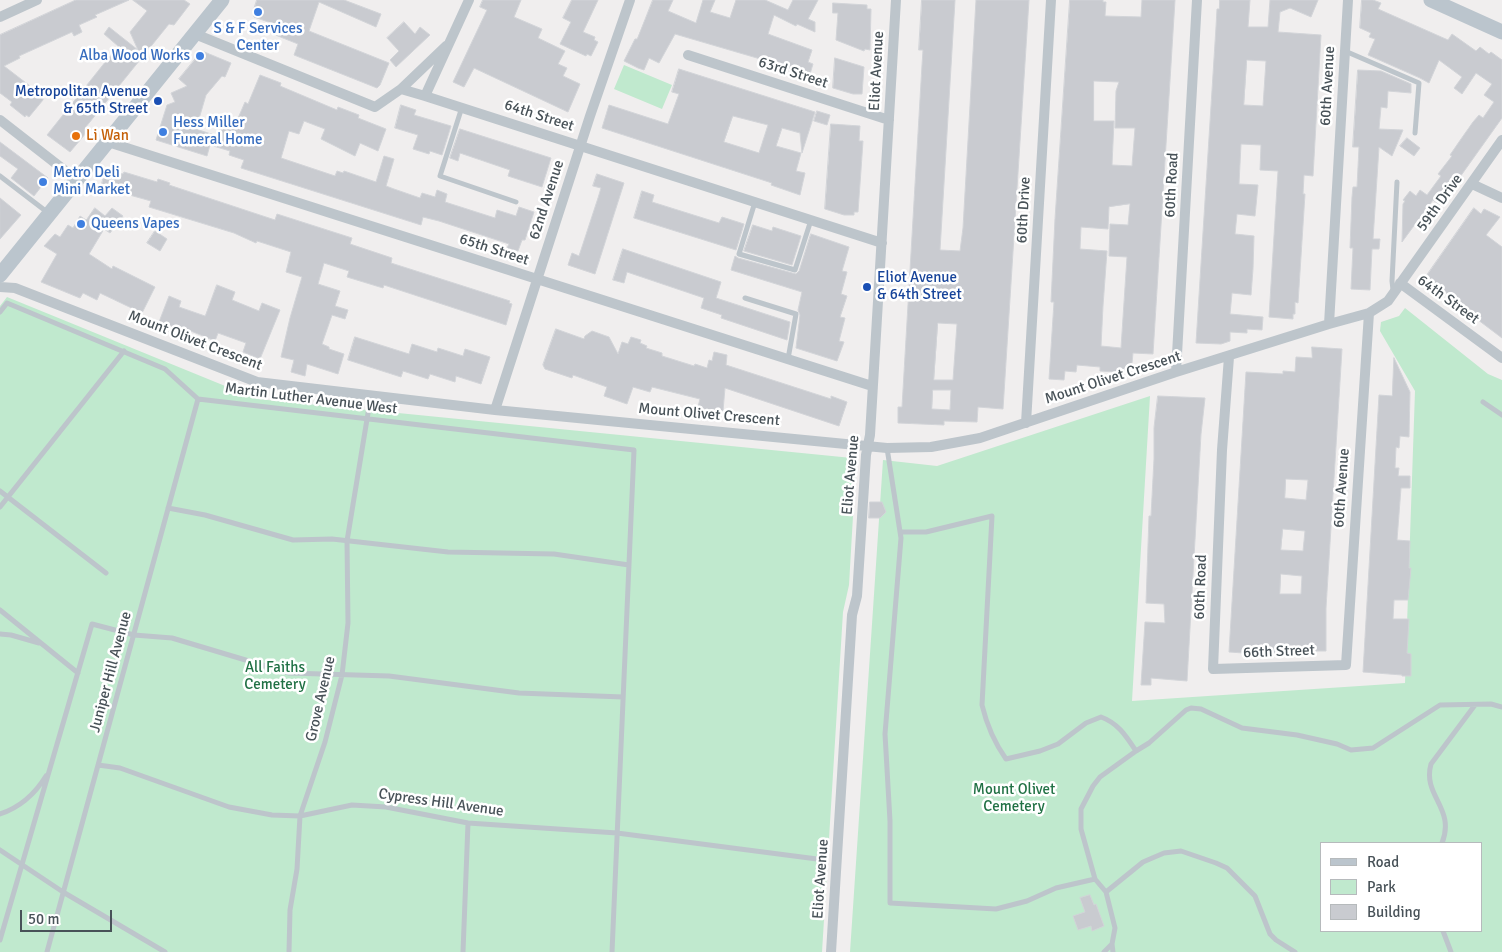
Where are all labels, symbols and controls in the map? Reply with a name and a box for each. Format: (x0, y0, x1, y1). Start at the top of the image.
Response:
marker: S & F Services Center (252, 6, 264, 18)
place label: S & F Services Center (214, 20, 302, 55)
street label: Eliot Avenue (866, 31, 888, 111)
street label: 60th Avenue (1317, 46, 1339, 126)
place label: Alba Wood Works (79, 47, 190, 65)
marker: Alba Wood Works (194, 50, 206, 62)
street label: 63rd Street (756, 53, 830, 93)
place label: Metropolitan Avenue & 65th Street (15, 83, 148, 118)
marker: Metropolitan Avenue & 65th Street (152, 95, 164, 107)
street label: 64th Street (502, 96, 576, 136)
place label: Hess Miller Funeral Home (173, 114, 262, 149)
marker: Hess Miller Funeral Home (157, 126, 169, 138)
place label: Li Wan (86, 127, 129, 145)
marker: Li Wan (70, 130, 82, 142)
street label: 60th Road (1161, 152, 1183, 218)
street label: 62nd Avenue (526, 158, 568, 242)
place label: Metro Deli Mini Market (53, 164, 130, 199)
street label: 59th Drive (1413, 171, 1467, 235)
marker: Metro Deli Mini Market (37, 176, 49, 188)
street label: 60th Drive (1013, 176, 1035, 244)
place label: Queens Vapes (91, 215, 180, 233)
marker: Queens Vapes (75, 218, 87, 230)
street label: 65th Street (457, 230, 531, 270)
place label: Eliot Avenue & 64th Street (877, 269, 962, 304)
street label: 64th Street (1414, 272, 1482, 328)
marker: Eliot Avenue & 64th Street (861, 281, 873, 293)
street label: Mount Olivet Crescent (126, 307, 264, 375)
street label: Mount Olivet Crescent (1043, 348, 1183, 408)
street label: Martin Luther Avenue West (224, 379, 398, 419)
street label: Mount Olivet Crescent (638, 400, 780, 430)
street label: Eliot Avenue (839, 434, 863, 516)
street label: 60th Avenue (1330, 448, 1354, 528)
street label: 60th Road (1191, 554, 1211, 620)
street label: Juniper Hill Avenue (86, 610, 136, 734)
street label: 66th Street (1243, 642, 1315, 662)
street label: Grove Avenue (302, 655, 340, 743)
park label: All Faiths Cemetery (244, 659, 306, 694)
park label: Mount Olivet Cemetery (973, 781, 1055, 816)
street label: Cypress Hill Avenue (377, 785, 505, 821)
street label: Eliot Avenue (809, 838, 833, 920)
legend (1320, 842, 1482, 932)
text: Road (1367, 853, 1399, 871)
text: Park (1367, 878, 1396, 896)
scale bar (22, 900, 115, 932)
text: Building (1367, 903, 1421, 921)
text: 50 m (28, 910, 59, 928)

